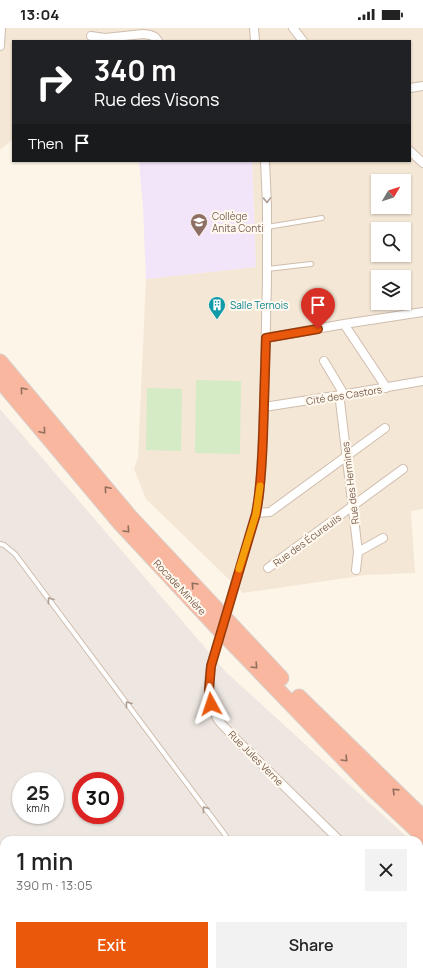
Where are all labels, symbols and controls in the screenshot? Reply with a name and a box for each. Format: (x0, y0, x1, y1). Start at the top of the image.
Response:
text: 13:04 (20, 4, 59, 25)
text: 340 m (94, 51, 177, 89)
icon: right (28, 56, 80, 108)
text: Rue des Visons (94, 87, 219, 111)
icon: arrive (71, 132, 93, 154)
text: Then (28, 133, 63, 154)
north arrow (371, 174, 411, 214)
map controls (371, 174, 411, 310)
one-way arrow (263, 197, 271, 203)
place label: Collège Anita Conti (212, 209, 264, 235)
school or university icon: Collège Anita Conti (189, 212, 209, 237)
button: search (371, 222, 411, 262)
button: layers (371, 270, 411, 310)
pin (301, 288, 335, 329)
icon: arrive (307, 294, 329, 316)
building icon: Salle Ternois (207, 295, 227, 320)
place label: Salle Ternois (230, 298, 288, 312)
street label: Cité des Castors (305, 382, 383, 408)
one-way arrow (20, 387, 27, 394)
one-way arrow (38, 426, 46, 434)
street label: Rue des Hermines (338, 441, 362, 525)
one-way arrow (104, 487, 111, 494)
street label: Rue des Écureuils (270, 510, 344, 570)
one-way arrow (122, 525, 130, 533)
street label: Rocade Minière (151, 556, 210, 618)
one-way arrow (192, 582, 199, 590)
one-way arrow (48, 598, 55, 605)
one-way arrow (250, 661, 258, 669)
position arrow (190, 683, 232, 725)
one-way arrow (125, 702, 132, 709)
street label: Rue Jules Verne (225, 727, 287, 789)
one-way arrow (340, 754, 348, 762)
speed limit sign: 30 (72, 772, 124, 824)
text: 25 (26, 779, 50, 806)
one-way arrow (392, 788, 400, 796)
text: km/h (26, 801, 50, 815)
one-way arrow (203, 806, 210, 813)
text: 1 min (16, 844, 73, 877)
button: close (365, 849, 407, 891)
text: 390 m · 13:05 (16, 876, 93, 894)
button: Exit (16, 922, 208, 968)
button: Share (216, 922, 407, 968)

